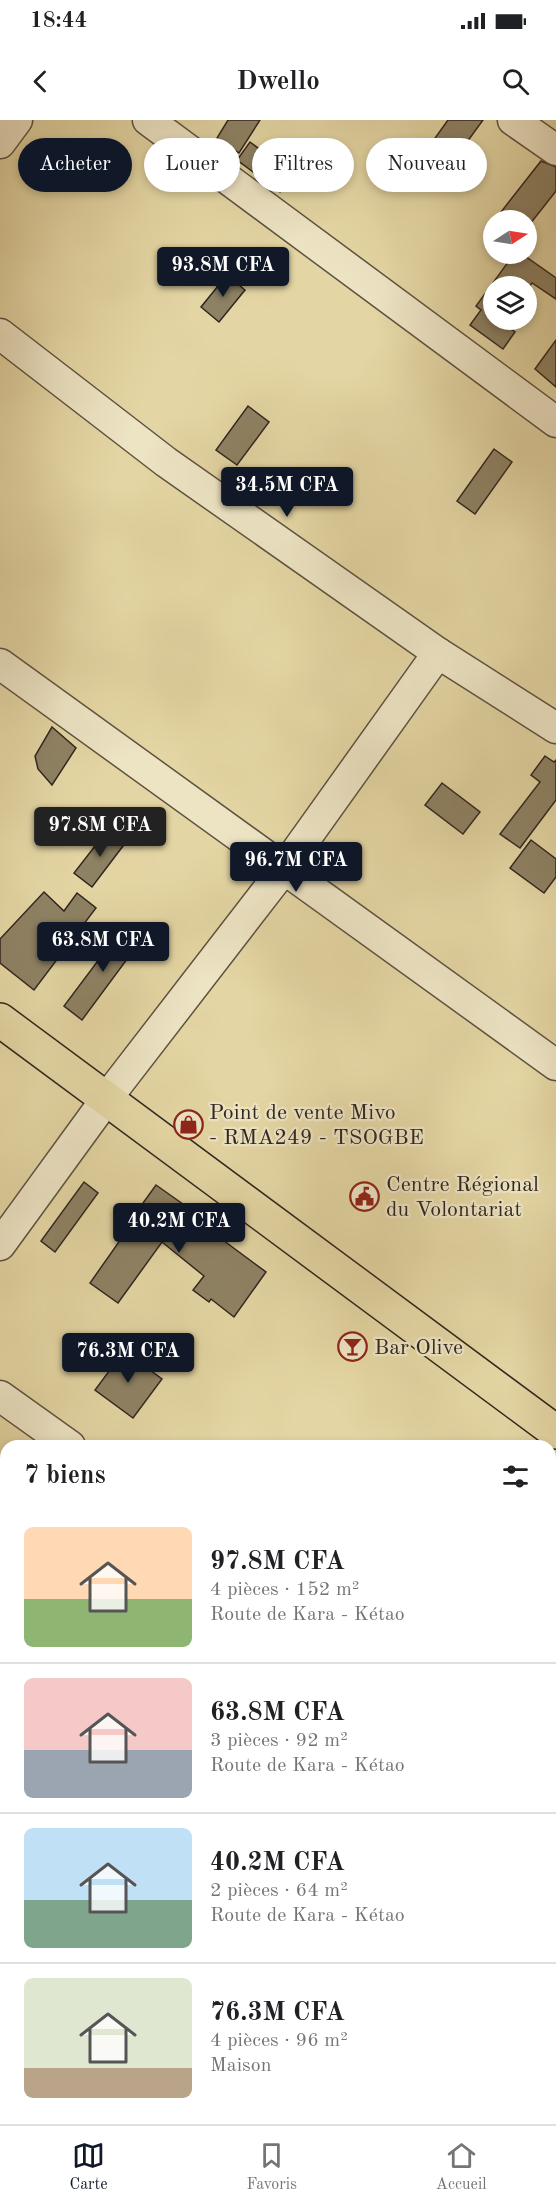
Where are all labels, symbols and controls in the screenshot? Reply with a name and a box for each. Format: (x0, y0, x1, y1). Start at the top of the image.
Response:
text: 18:44 (30, 10, 87, 32)
icon: back (24, 65, 57, 98)
icon: search (499, 65, 532, 98)
text: Dwello (236, 68, 320, 95)
chip: Acheter (18, 138, 132, 192)
chip: Louer (144, 138, 240, 192)
chip: Filtres (252, 138, 354, 192)
chip: Nouveau (366, 138, 487, 192)
north arrow (483, 210, 537, 264)
map controls (483, 210, 537, 330)
pin: 93.8M CFA (154, 247, 292, 298)
text: 93.8M CFA (171, 256, 275, 276)
button: layers (483, 276, 537, 330)
pin: 34.5M CFA (218, 467, 356, 518)
text: 34.5M CFA (235, 476, 339, 496)
pin: 97.8M CFA (31, 807, 169, 858)
text: 97.8M CFA (48, 816, 152, 836)
pin: 96.7M CFA (227, 842, 365, 893)
text: 96.7M CFA (244, 851, 348, 871)
pin: 63.8M CFA (34, 922, 172, 973)
text: 63.8M CFA (51, 931, 155, 951)
place label: Point de vente Mivo - RMA249 - TSOGBE (209, 1102, 424, 1149)
shop icon: Point de vente Mivo - RMA249 - TSOGBE (172, 1108, 204, 1140)
place label: Centre Régional du Volontariat (386, 1174, 539, 1221)
public building icon: Centre Régional du Volontariat (349, 1180, 381, 1212)
pin: 40.2M CFA (110, 1203, 248, 1254)
text: 40.2M CFA (127, 1212, 231, 1232)
bar icon: Bar Olive (337, 1330, 369, 1362)
pin: 76.3M CFA (59, 1333, 197, 1384)
place label: Bar Olive (374, 1337, 463, 1359)
text: 76.3M CFA (76, 1342, 180, 1362)
icon: filters (499, 1460, 532, 1493)
text: 7 biens (24, 1463, 106, 1489)
text: 97.8M CFA (210, 1549, 345, 1575)
icon: home (72, 1551, 144, 1623)
text: 4 pièces · 152 m² (210, 1580, 359, 1600)
text: Route de Kara - Kétao (210, 1605, 405, 1625)
text: 63.8M CFA (210, 1700, 345, 1726)
icon: home (72, 1702, 144, 1774)
text: 3 pièces · 92 m² (210, 1731, 348, 1751)
text: Route de Kara - Kétao (210, 1756, 405, 1776)
text: 40.2M CFA (210, 1850, 345, 1876)
icon: home (72, 1852, 144, 1924)
text: 2 pièces · 64 m² (210, 1881, 348, 1901)
text: Route de Kara - Kétao (210, 1906, 405, 1926)
text: 76.3M CFA (210, 2000, 345, 2026)
icon: home (72, 2002, 144, 2074)
text: 4 pièces · 96 m² (210, 2031, 348, 2051)
text: Maison (210, 2056, 271, 2076)
tab: Carte (69, 2139, 108, 2195)
tab: Favoris (246, 2139, 297, 2195)
tab: Accueil (436, 2139, 487, 2195)

